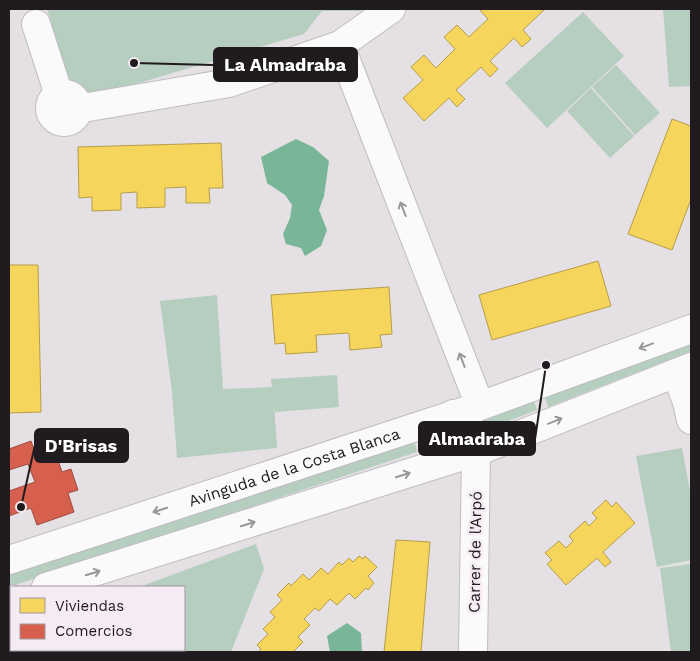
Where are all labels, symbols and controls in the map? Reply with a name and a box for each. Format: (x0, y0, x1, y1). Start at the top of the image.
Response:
callout: La Almadraba (214, 48, 357, 81)
text: La Almadraba (224, 54, 347, 75)
one-way arrow (398, 202, 408, 217)
one-way arrow (638, 342, 654, 351)
one-way arrow (457, 353, 467, 368)
one-way arrow (548, 415, 563, 424)
callout: Almadraba (419, 422, 535, 455)
street label: Avinguda de la Costa Blanca (186, 423, 402, 510)
text: Almadraba (429, 428, 526, 449)
callout: D'Brisas (35, 429, 128, 462)
text: D'Brisas (45, 435, 118, 456)
one-way arrow (394, 470, 410, 480)
street label: Carrer de l'Arpó (464, 491, 486, 613)
one-way arrow (152, 506, 168, 516)
one-way arrow (239, 519, 255, 528)
one-way arrow (84, 567, 100, 577)
legend (10, 586, 185, 651)
text: Viviendas (55, 597, 124, 615)
text: Comercios (55, 622, 133, 640)

